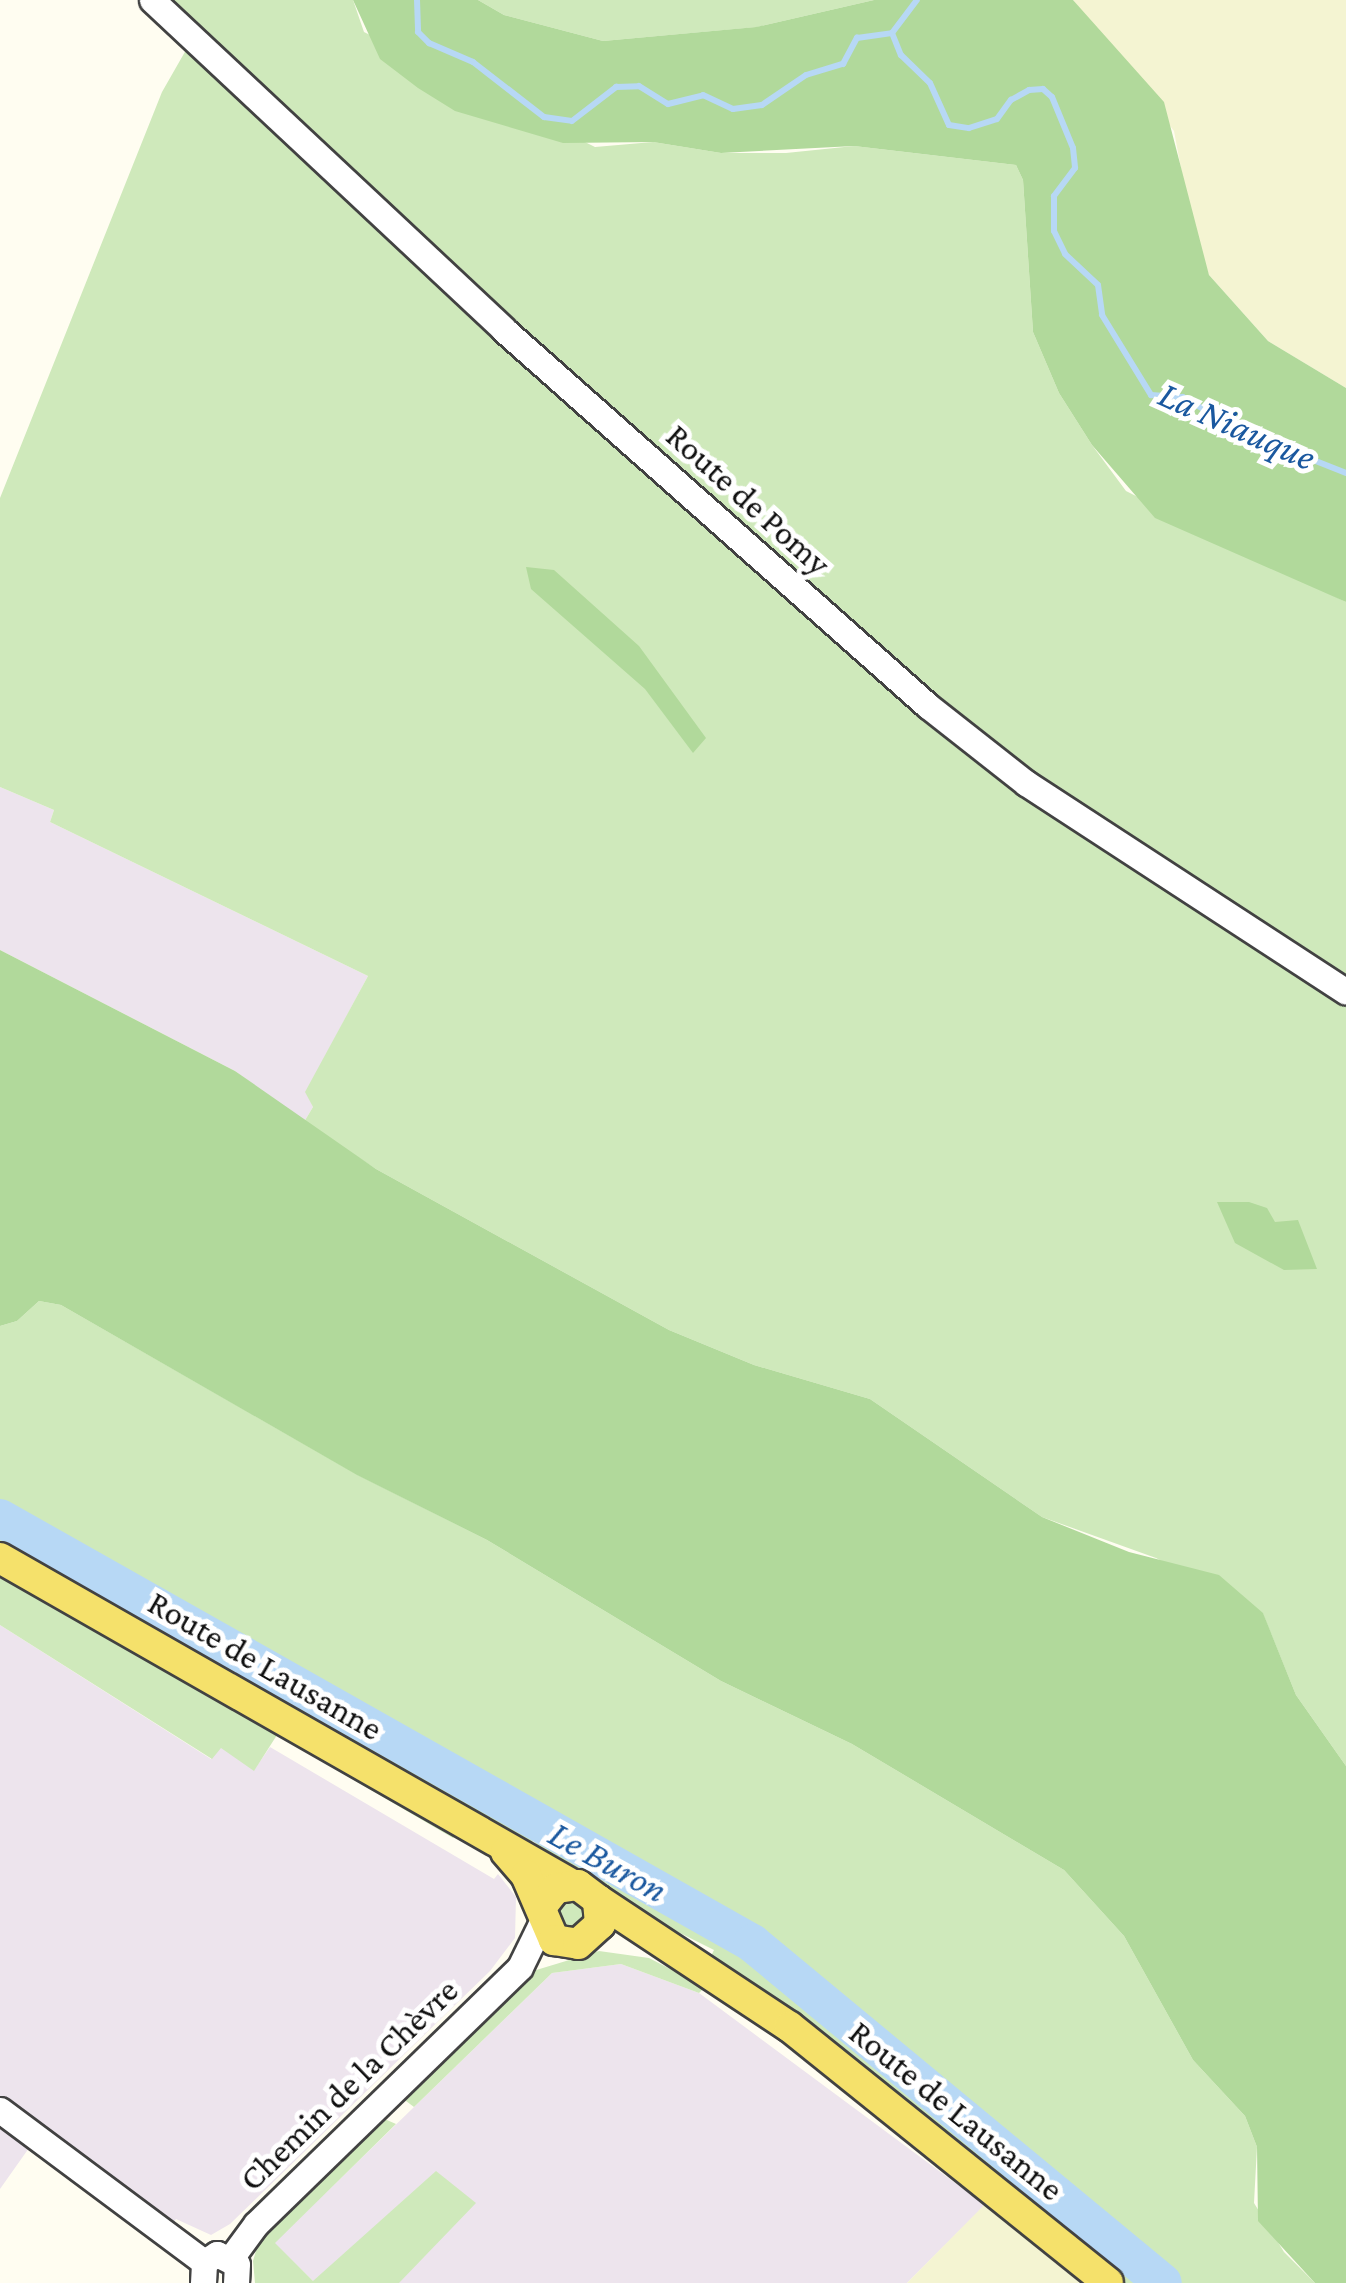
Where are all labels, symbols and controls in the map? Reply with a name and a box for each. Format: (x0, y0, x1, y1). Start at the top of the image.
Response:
water label: La Niauque (1152, 371, 1322, 481)
street label: Route de Pomy (657, 415, 839, 585)
street label: Route de Lausanne (140, 1582, 390, 1750)
water label: Le Buron (541, 1811, 675, 1913)
street label: Chemin de la Chèvre (231, 1970, 467, 2200)
street label: Route de Lausanne (840, 2012, 1072, 2210)

